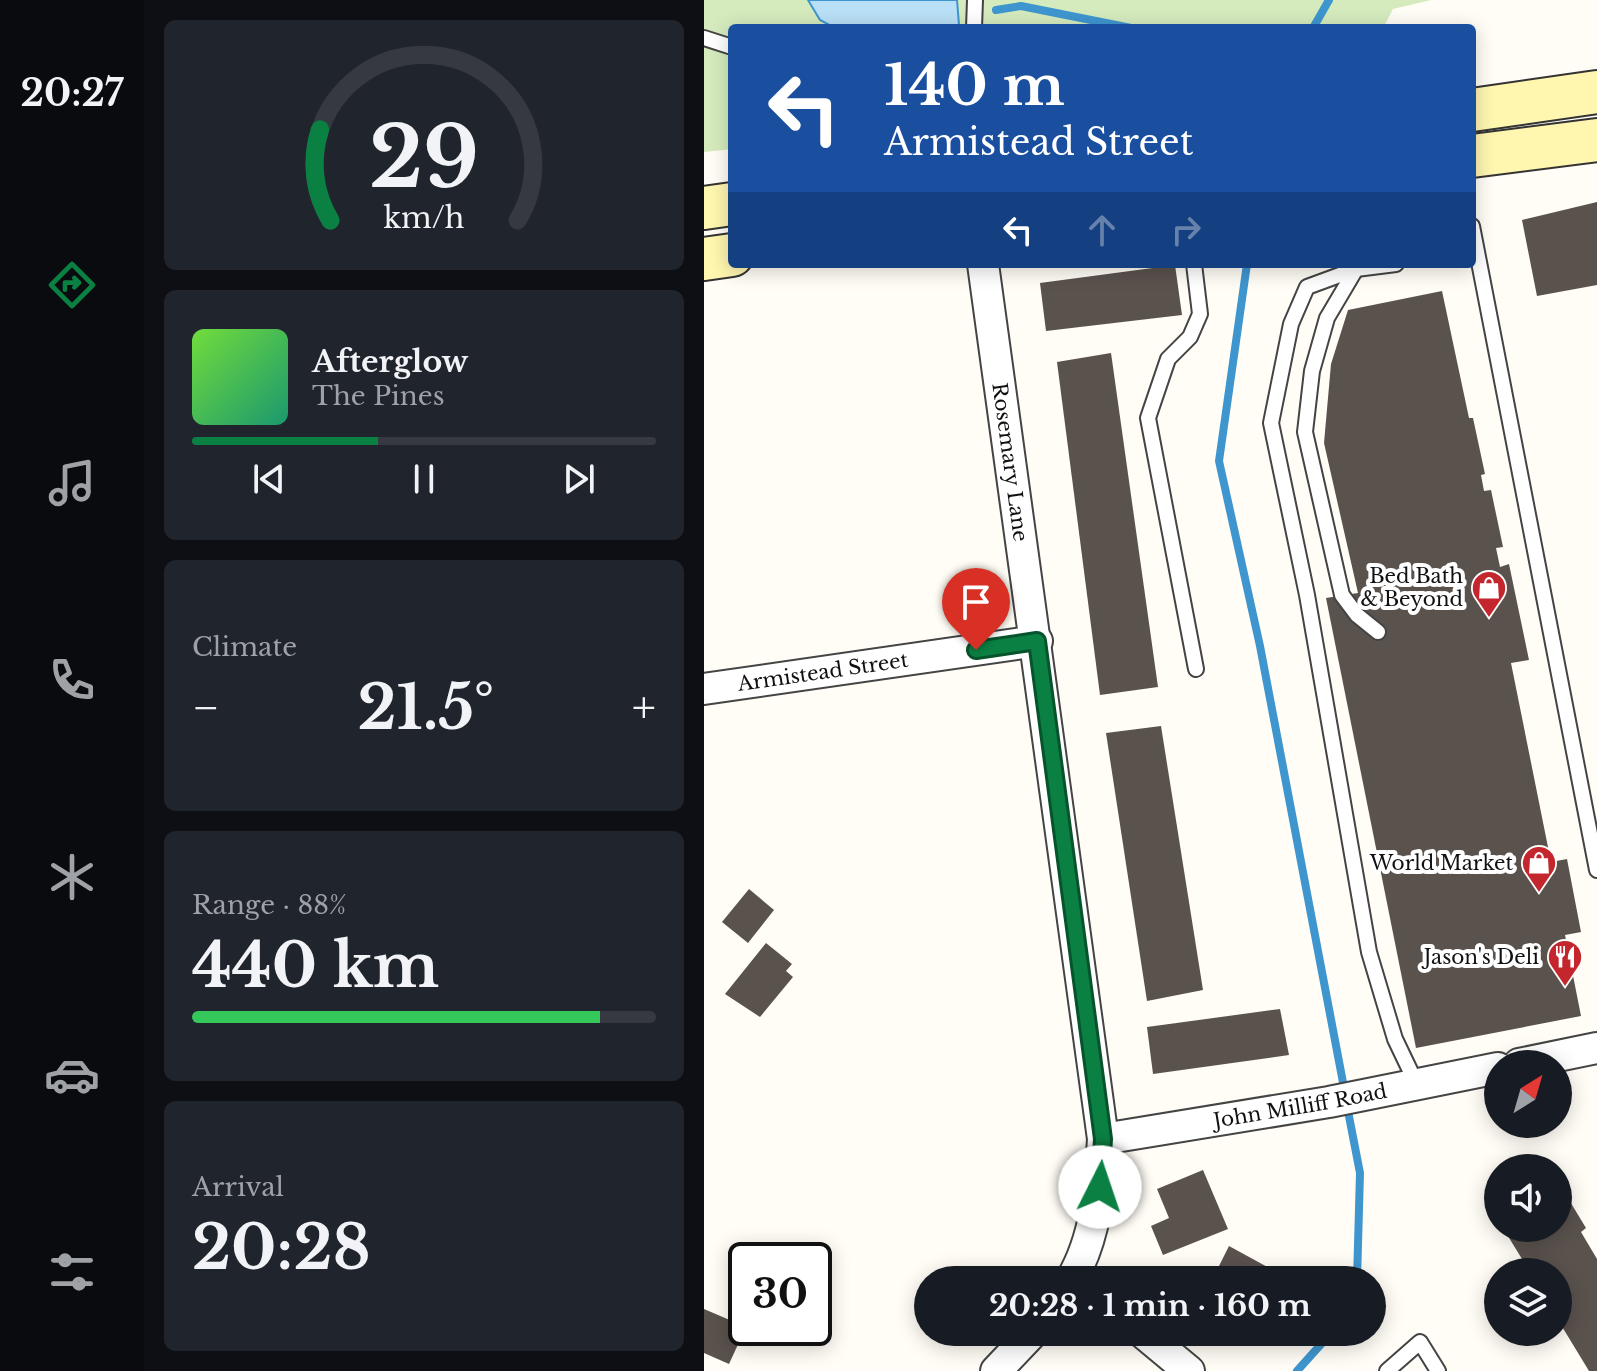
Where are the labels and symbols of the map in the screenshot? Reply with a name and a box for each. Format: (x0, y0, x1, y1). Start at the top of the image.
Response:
street label: Rosemary Lane (987, 381, 1033, 543)
place label: Bed Bath & Beyond (1360, 564, 1463, 611)
pin (942, 568, 1010, 650)
shop icon: Bed Bath & Beyond (1470, 569, 1508, 619)
street label: Armistead Street (735, 648, 910, 696)
shop icon: World Market (1520, 844, 1558, 894)
place label: World Market (1369, 851, 1513, 875)
restaurant icon: Jason's Deli (1546, 938, 1584, 988)
place label: Jason's Deli (1421, 945, 1539, 969)
north arrow (1484, 1050, 1572, 1138)
street label: John Milliff Road (1209, 1079, 1389, 1133)
position arrow (1058, 1145, 1142, 1229)
speed limit sign: 30 (728, 1242, 832, 1346)

